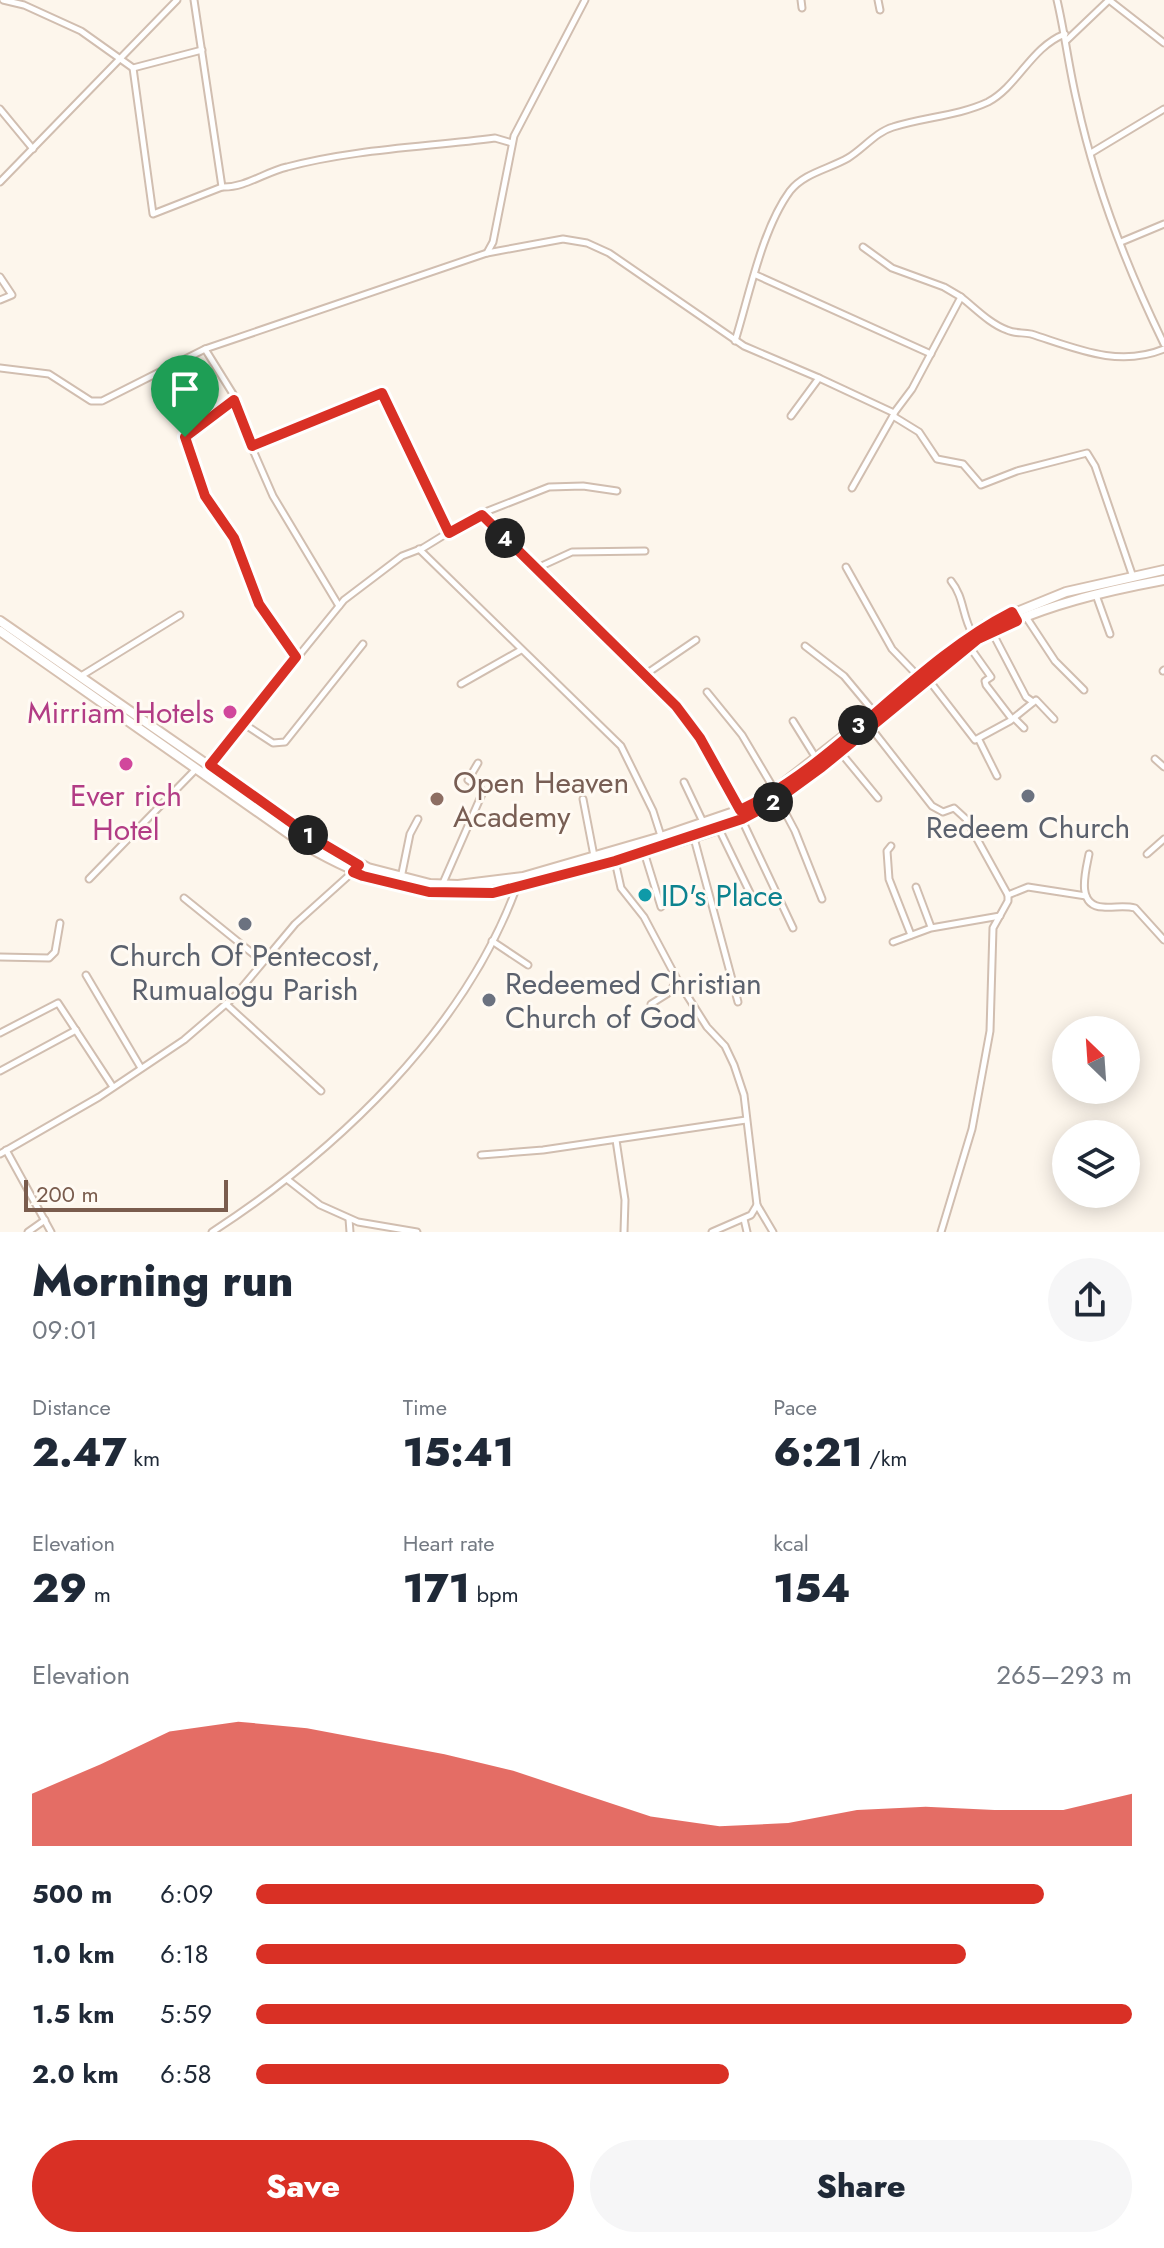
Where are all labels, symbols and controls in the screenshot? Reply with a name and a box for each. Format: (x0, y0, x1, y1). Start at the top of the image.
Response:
pin (151, 355, 219, 437)
icon: arrive (163, 367, 207, 411)
pin: 4 (485, 518, 525, 558)
text: 4 (497, 522, 513, 554)
place label: Mirriam Hotels (27, 691, 214, 734)
marker: Mirriam Hotels (221, 703, 239, 721)
pin: 3 (838, 705, 878, 745)
text: 3 (851, 709, 865, 741)
marker: Ever rich Hotel (117, 755, 135, 773)
place label: Open Heaven Academy (453, 761, 629, 838)
place label: Ever rich Hotel (70, 774, 182, 851)
pin: 2 (753, 782, 793, 822)
text: 2 (766, 786, 780, 818)
marker: Redeem Church (1019, 787, 1037, 805)
marker: Open Heaven Academy (428, 790, 446, 808)
place label: Redeem Church (926, 806, 1130, 849)
pin: 1 (288, 815, 328, 855)
text: 1 (302, 819, 314, 851)
place label: ID's Place (661, 874, 783, 917)
marker: ID's Place (636, 886, 654, 904)
marker: Church Of Pentecost, Rumualogu Parish (236, 915, 254, 933)
place label: Church Of Pentecost, Rumualogu Parish (110, 934, 380, 1011)
place label: Redeemed Christian Church of God (505, 962, 762, 1039)
marker: Redeemed Christian Church of God (480, 991, 498, 1009)
north arrow (1052, 1016, 1140, 1104)
map controls (1052, 1016, 1140, 1208)
button: layers (1052, 1120, 1140, 1208)
scale bar (24, 1176, 228, 1212)
text: 200 m (36, 1178, 99, 1210)
text: Morning run (32, 1249, 294, 1313)
button: share (1048, 1258, 1132, 1342)
text: 09:01 (32, 1311, 98, 1349)
text: Distance (32, 1391, 111, 1423)
text: Time (403, 1391, 447, 1423)
text: Pace (773, 1391, 817, 1423)
text: 2.47 (32, 1423, 127, 1481)
text: 15:41 (403, 1423, 514, 1481)
text: 6:21 (773, 1423, 863, 1481)
text: km (127, 1442, 160, 1474)
text: /km (863, 1442, 908, 1474)
text: Elevation (32, 1527, 115, 1559)
text: Heart rate (403, 1527, 494, 1559)
text: kcal (773, 1527, 809, 1559)
text: 29 (32, 1559, 87, 1617)
text: 171 (403, 1559, 470, 1617)
text: 154 (773, 1559, 850, 1617)
text: m (87, 1578, 111, 1610)
text: bpm (470, 1578, 519, 1610)
text: Elevation (32, 1656, 130, 1694)
text: 265–293 m (996, 1656, 1132, 1694)
text: 500 m (32, 1875, 112, 1913)
text: 6:09 (160, 1875, 213, 1913)
text: 1.0 km (32, 1935, 115, 1973)
text: 6:18 (160, 1935, 209, 1973)
text: 1.5 km (32, 1995, 115, 2033)
text: 5:59 (160, 1995, 212, 2033)
text: 2.0 km (32, 2055, 119, 2093)
text: 6:58 (160, 2055, 212, 2093)
button: Save (32, 2140, 574, 2232)
button: Share (590, 2140, 1132, 2232)

